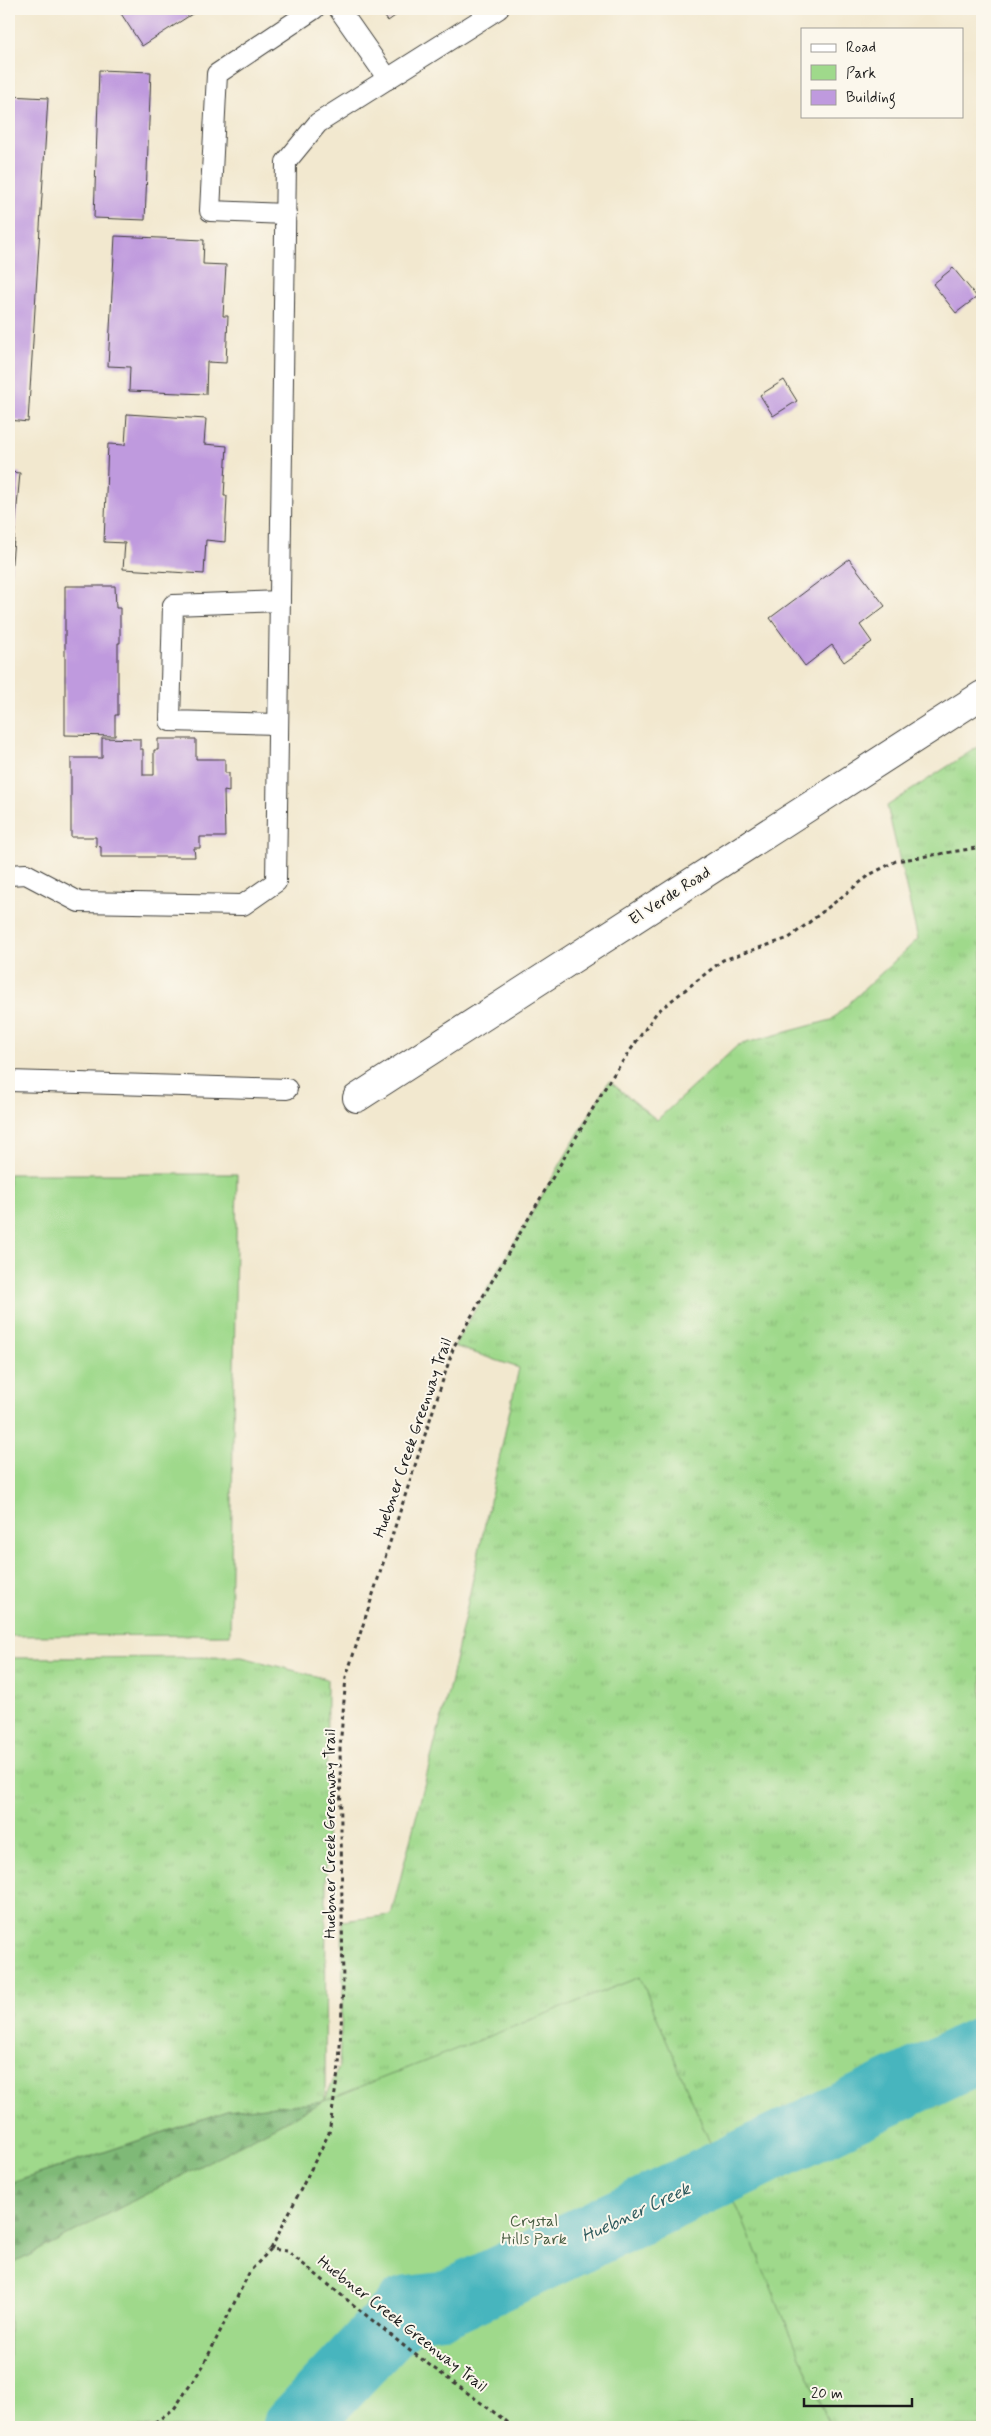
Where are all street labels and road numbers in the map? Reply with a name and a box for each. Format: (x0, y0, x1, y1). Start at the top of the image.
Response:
street label: El Verde Road (625, 862, 715, 930)
street label: Huebner Creek Greenway Trail (369, 1335, 457, 1541)
street label: Huebner Creek Greenway Trail (320, 1729, 341, 1939)
street label: Huebner Creek Greenway Trail (313, 2251, 491, 2397)

